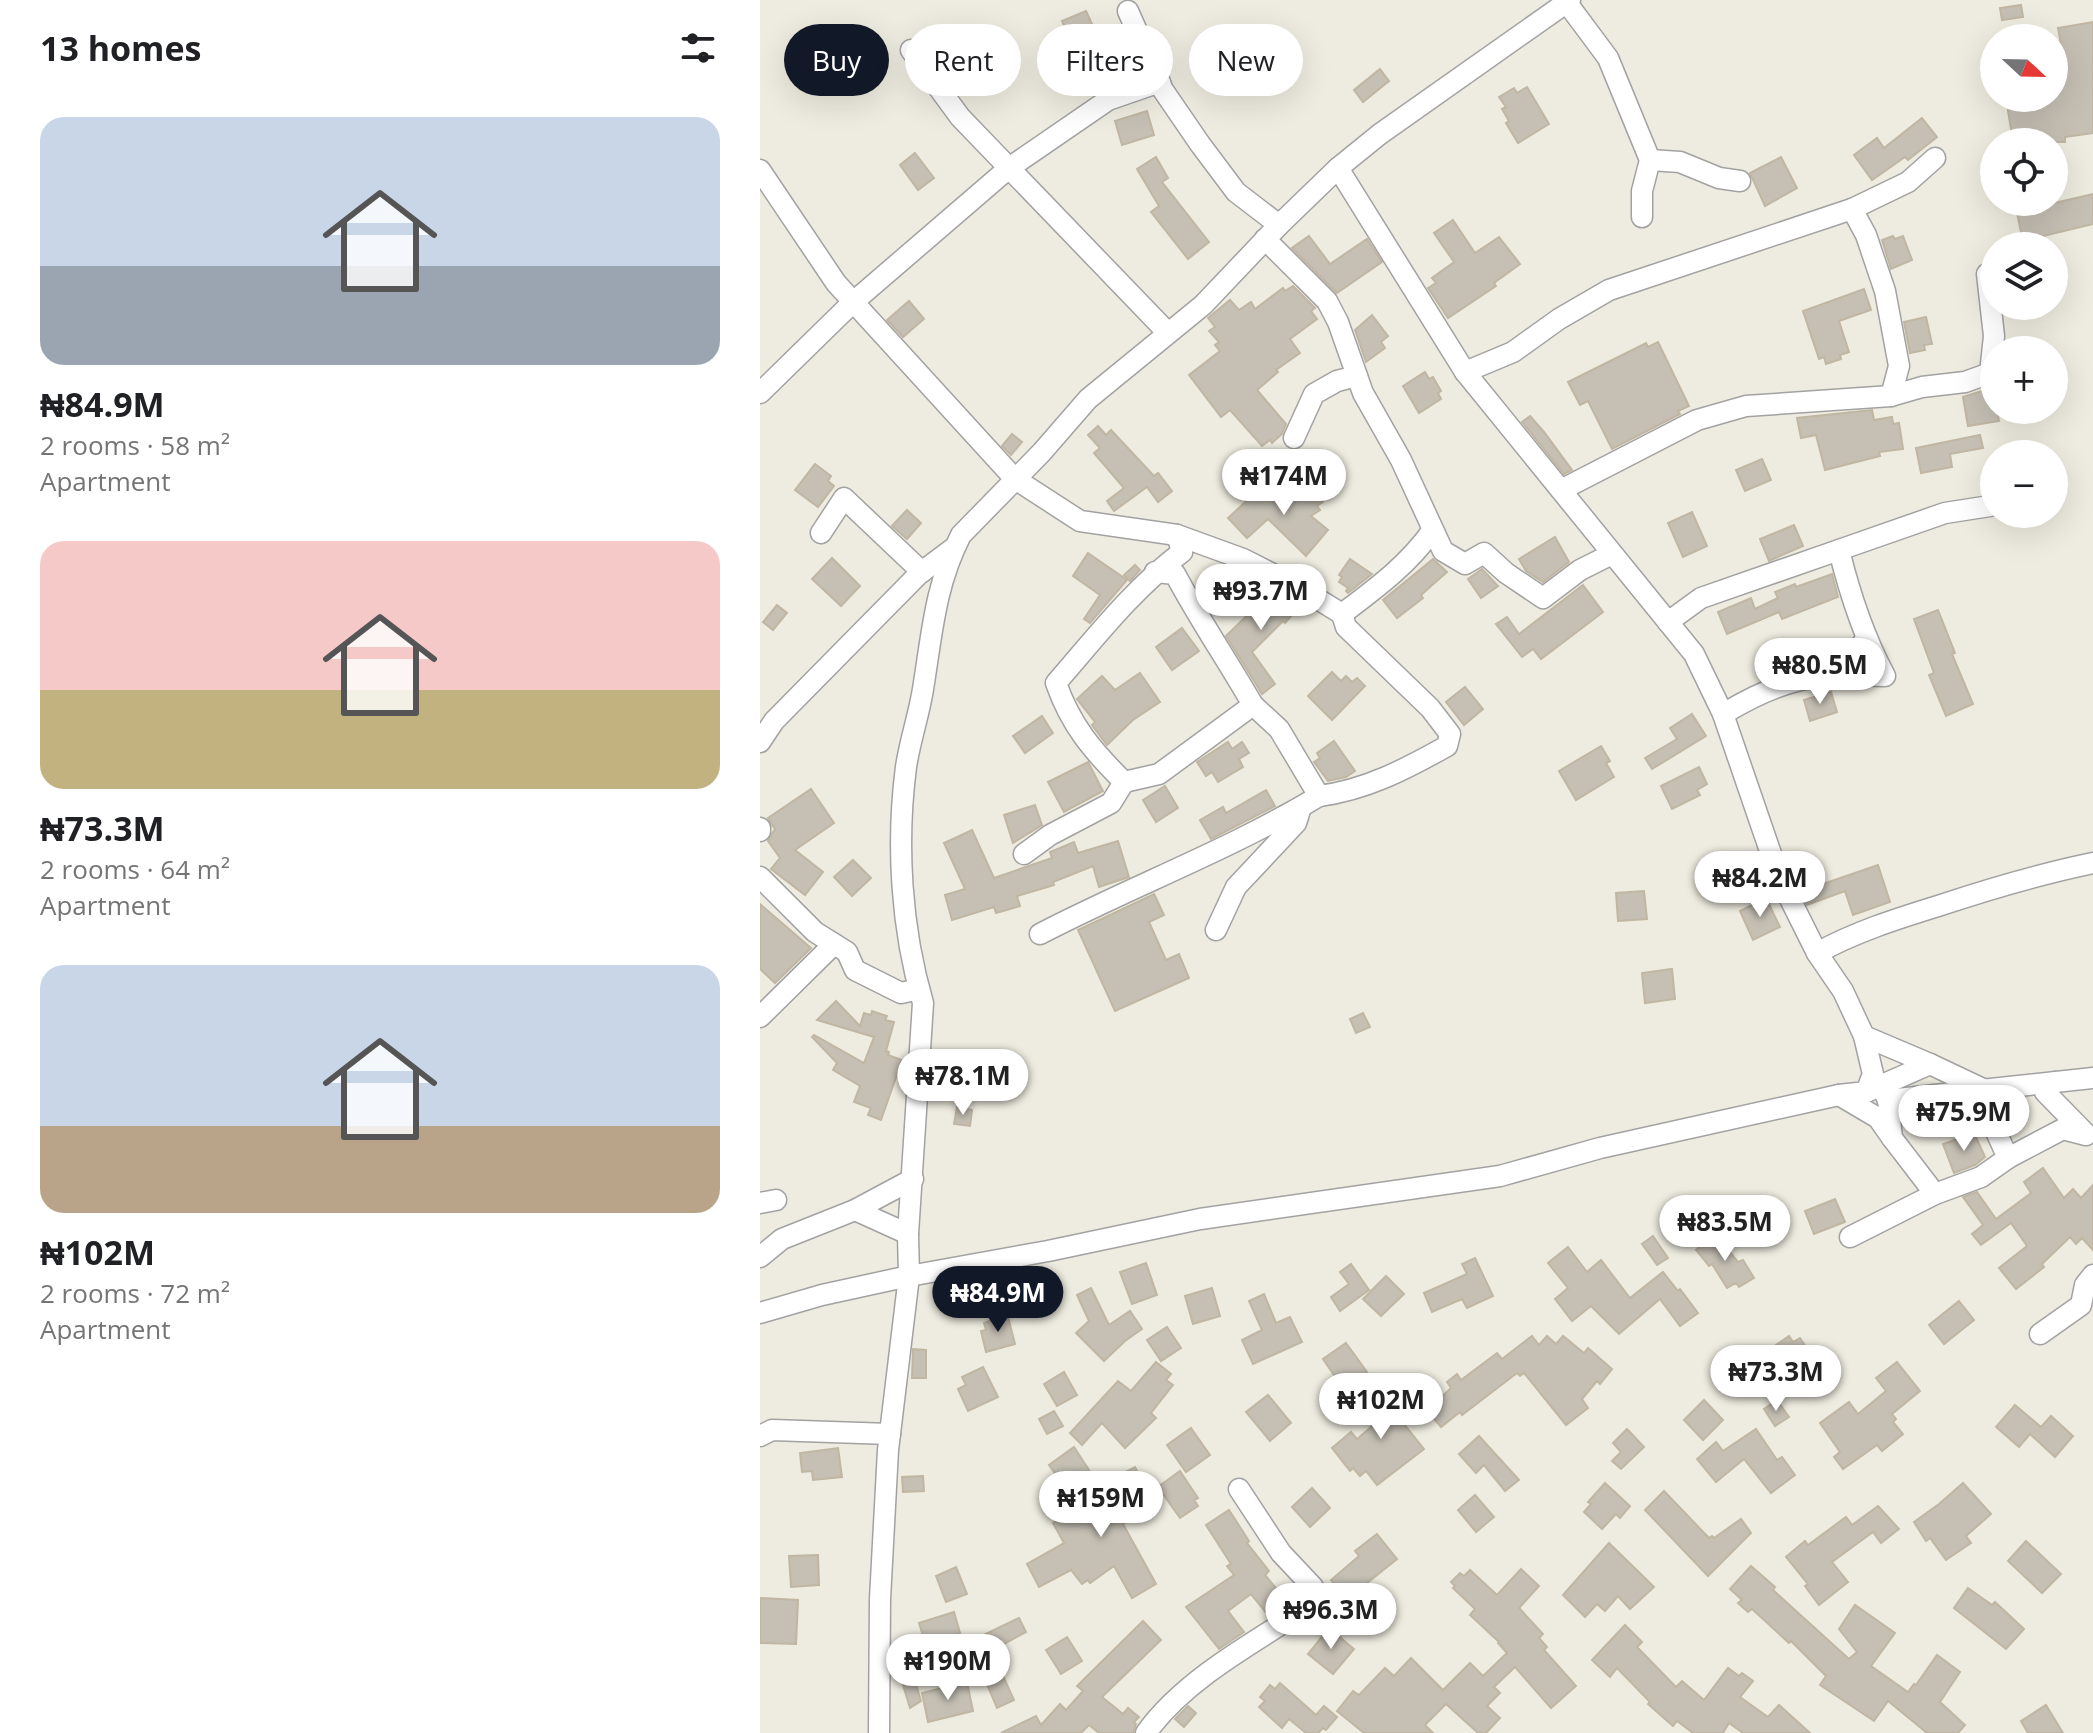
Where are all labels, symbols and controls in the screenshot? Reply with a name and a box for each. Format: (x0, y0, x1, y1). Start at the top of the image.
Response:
chip: Buy (784, 24, 889, 96)
chip: Rent (905, 24, 1021, 96)
chip: Filters (1037, 24, 1173, 96)
chip: New (1189, 24, 1303, 96)
north arrow (1980, 24, 2068, 112)
map controls (1980, 24, 2068, 528)
text: 13 homes (40, 25, 201, 71)
icon: filters (676, 26, 720, 70)
button: locate (1980, 128, 2068, 216)
icon: home (308, 169, 452, 313)
button: layers (1980, 232, 2068, 320)
button: + (1980, 336, 2068, 424)
text: ₦84.9M (40, 381, 165, 427)
text: 2 rooms · 58 m² (40, 427, 230, 463)
button: − (1980, 440, 2068, 528)
pin: ₦174M (1228, 449, 1340, 517)
text: ₦174M (1240, 457, 1328, 493)
text: Apartment (40, 463, 171, 499)
pin: ₦93.7M (1196, 564, 1326, 632)
text: ₦93.7M (1213, 572, 1309, 608)
icon: home (308, 593, 452, 737)
pin: ₦80.5M (1755, 638, 1885, 706)
text: ₦80.5M (1772, 646, 1868, 682)
text: ₦73.3M (40, 805, 165, 851)
text: 2 rooms · 64 m² (40, 851, 230, 887)
pin: ₦84.2M (1695, 851, 1825, 919)
text: ₦84.2M (1712, 859, 1808, 895)
text: Apartment (40, 887, 171, 923)
icon: home (308, 1017, 452, 1161)
pin: ₦78.1M (898, 1049, 1028, 1117)
text: ₦78.1M (915, 1057, 1011, 1093)
pin: ₦75.9M (1899, 1085, 2029, 1153)
text: ₦75.9M (1916, 1093, 2012, 1129)
pin: ₦83.5M (1660, 1195, 1790, 1263)
text: ₦83.5M (1677, 1203, 1773, 1239)
text: ₦102M (40, 1229, 155, 1275)
pin: ₦84.9M (933, 1266, 1063, 1334)
text: ₦84.9M (950, 1274, 1046, 1310)
text: 2 rooms · 72 m² (40, 1275, 230, 1311)
text: Apartment (40, 1311, 171, 1347)
pin: ₦73.3M (1711, 1345, 1841, 1413)
text: ₦73.3M (1728, 1353, 1824, 1389)
pin: ₦102M (1325, 1373, 1437, 1441)
text: ₦102M (1337, 1381, 1425, 1417)
pin: ₦159M (1045, 1471, 1157, 1539)
text: ₦159M (1057, 1479, 1145, 1515)
pin: ₦96.3M (1266, 1583, 1396, 1651)
text: ₦96.3M (1283, 1591, 1379, 1627)
pin: ₦190M (892, 1634, 1004, 1702)
text: ₦190M (904, 1642, 992, 1678)

